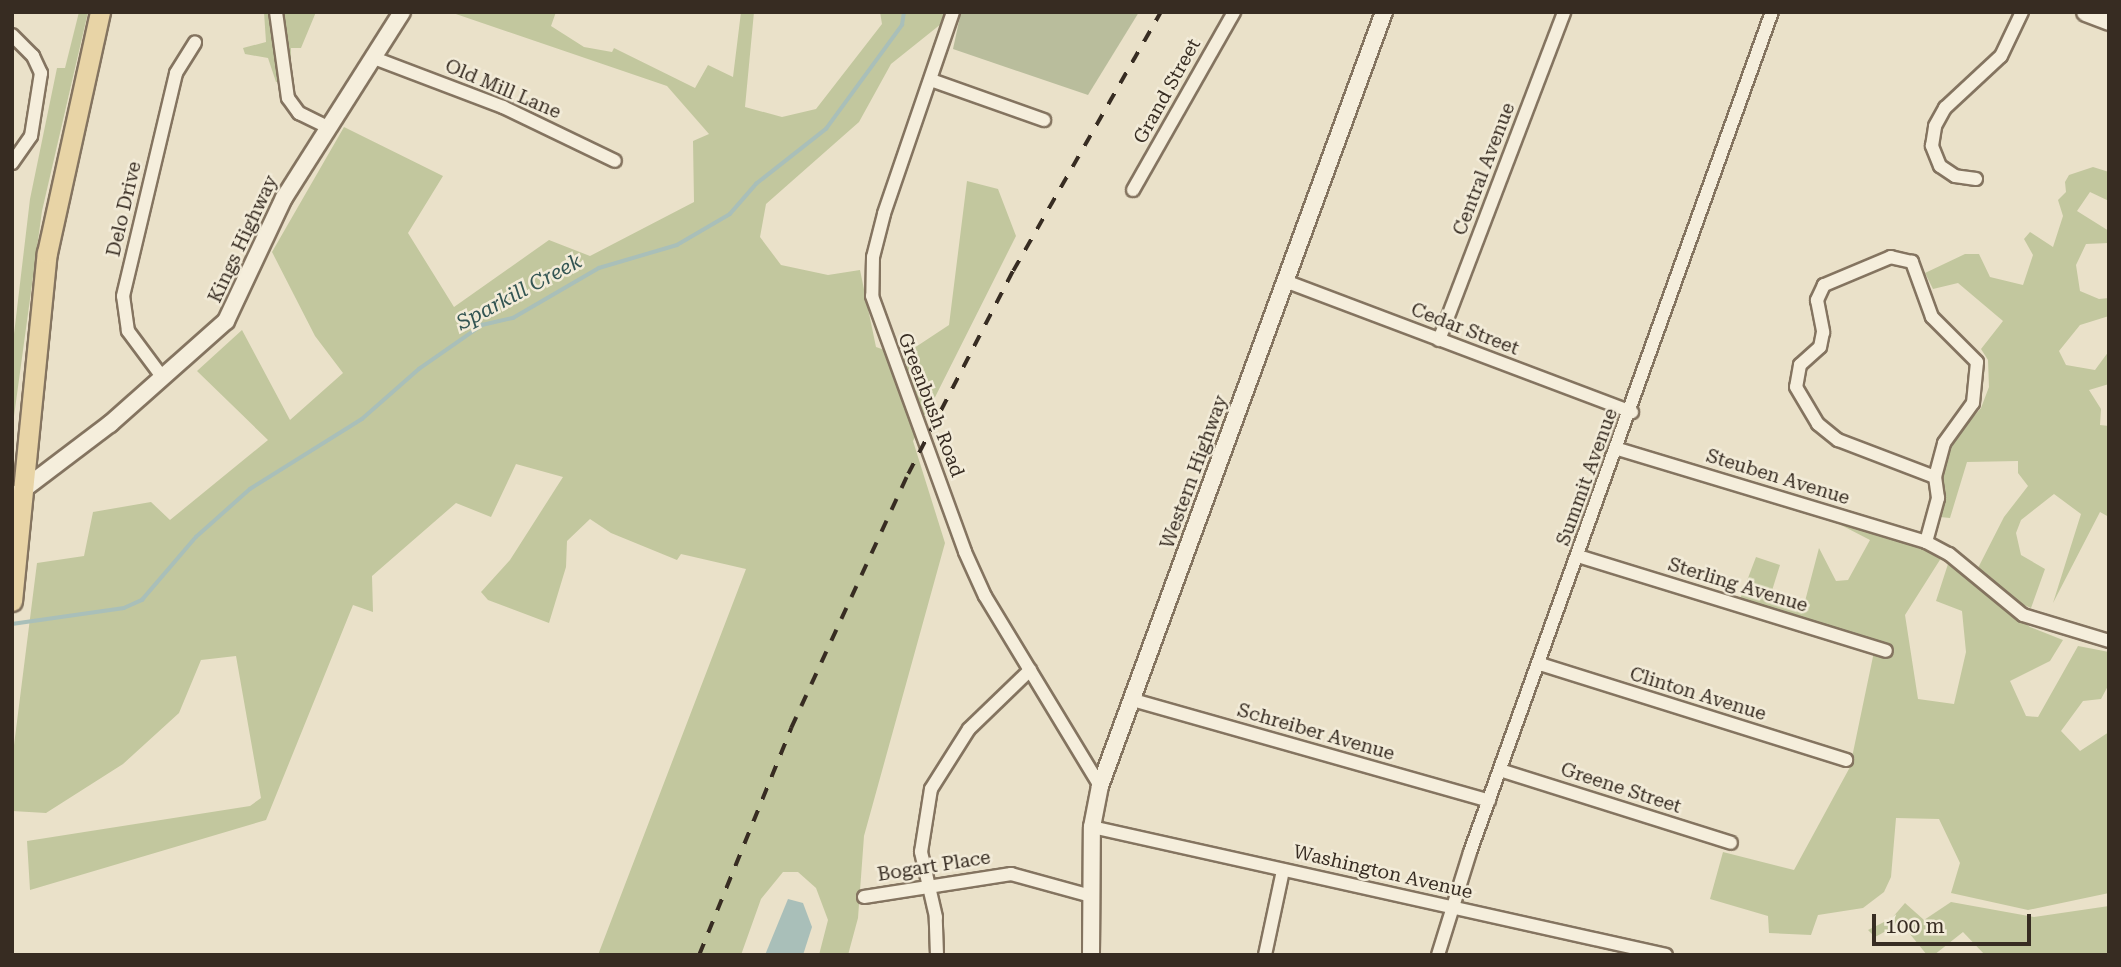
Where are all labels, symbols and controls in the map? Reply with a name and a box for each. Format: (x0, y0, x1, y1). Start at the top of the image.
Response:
street label: Grand Street (1129, 35, 1205, 147)
street label: Old Mill Lane (442, 54, 564, 124)
street label: Central Avenue (1448, 99, 1520, 239)
street label: Delo Drive (102, 159, 146, 259)
street label: Kings Highway (204, 172, 282, 306)
water label: Sparkill Creek (452, 248, 586, 336)
street label: Cedar Street (1408, 298, 1522, 360)
street label: Greenbush Road (893, 330, 969, 480)
street label: Western Highway (1156, 392, 1232, 552)
street label: Summit Avenue (1552, 405, 1622, 549)
street label: Steuben Avenue (1704, 444, 1852, 510)
street label: Sterling Avenue (1665, 553, 1811, 617)
street label: Clinton Avenue (1627, 662, 1769, 726)
street label: Schreiber Avenue (1235, 699, 1397, 765)
street label: Greene Street (1558, 758, 1684, 818)
street label: Washington Avenue (1291, 840, 1475, 904)
street label: Bogart Place (876, 846, 992, 886)
scale bar (1876, 900, 2035, 944)
text: 100 m (1885, 914, 1945, 938)

